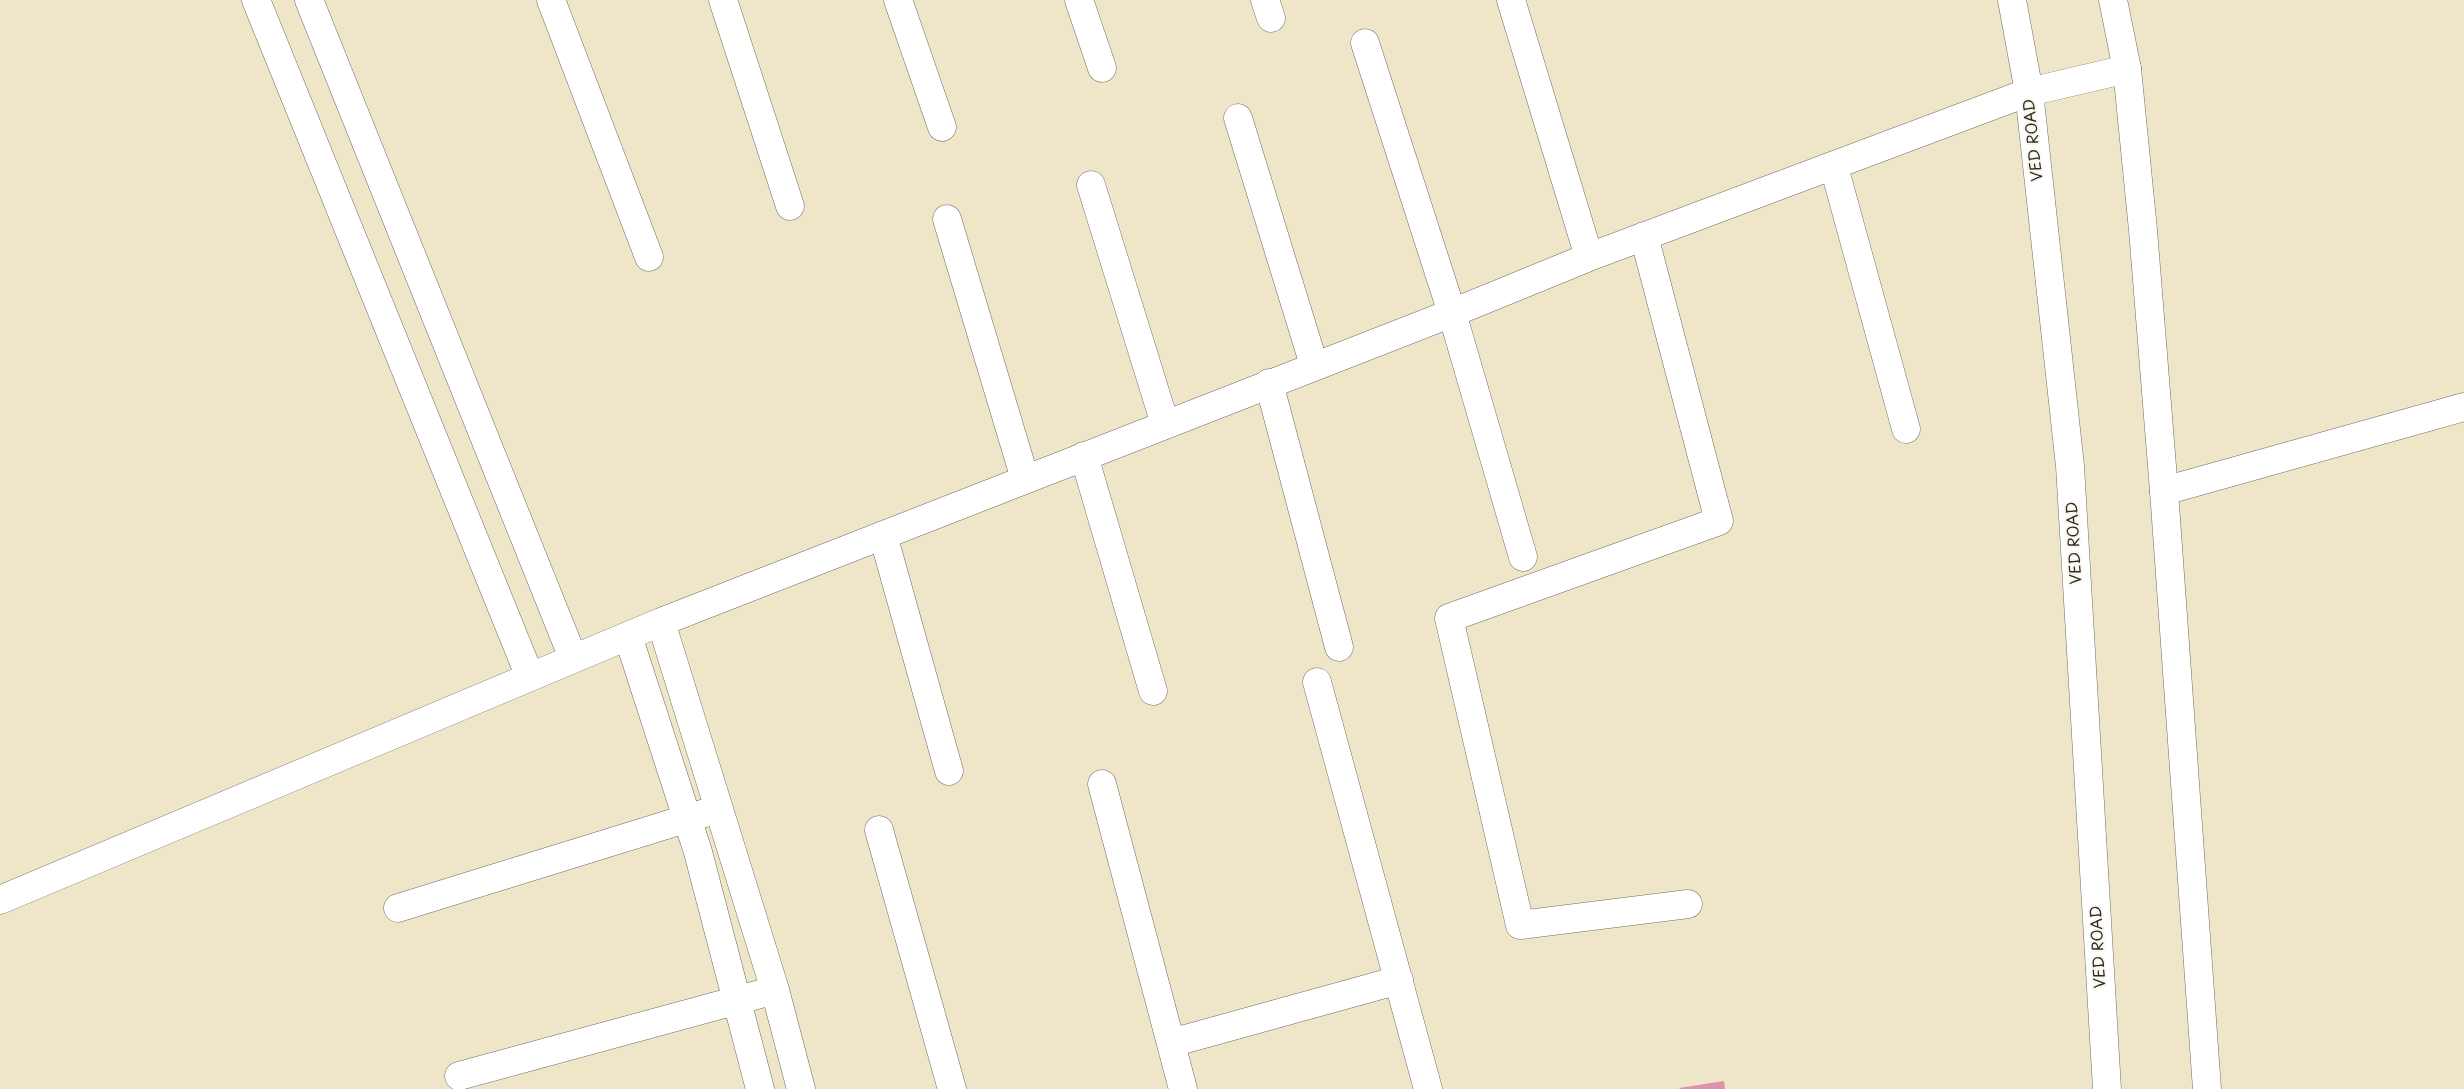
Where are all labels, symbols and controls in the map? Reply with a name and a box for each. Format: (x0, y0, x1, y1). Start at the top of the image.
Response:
street label: VED ROAD (2021, 98, 2047, 182)
street label: VED ROAD (2064, 501, 2086, 585)
street label: VED ROAD (2088, 905, 2110, 989)

